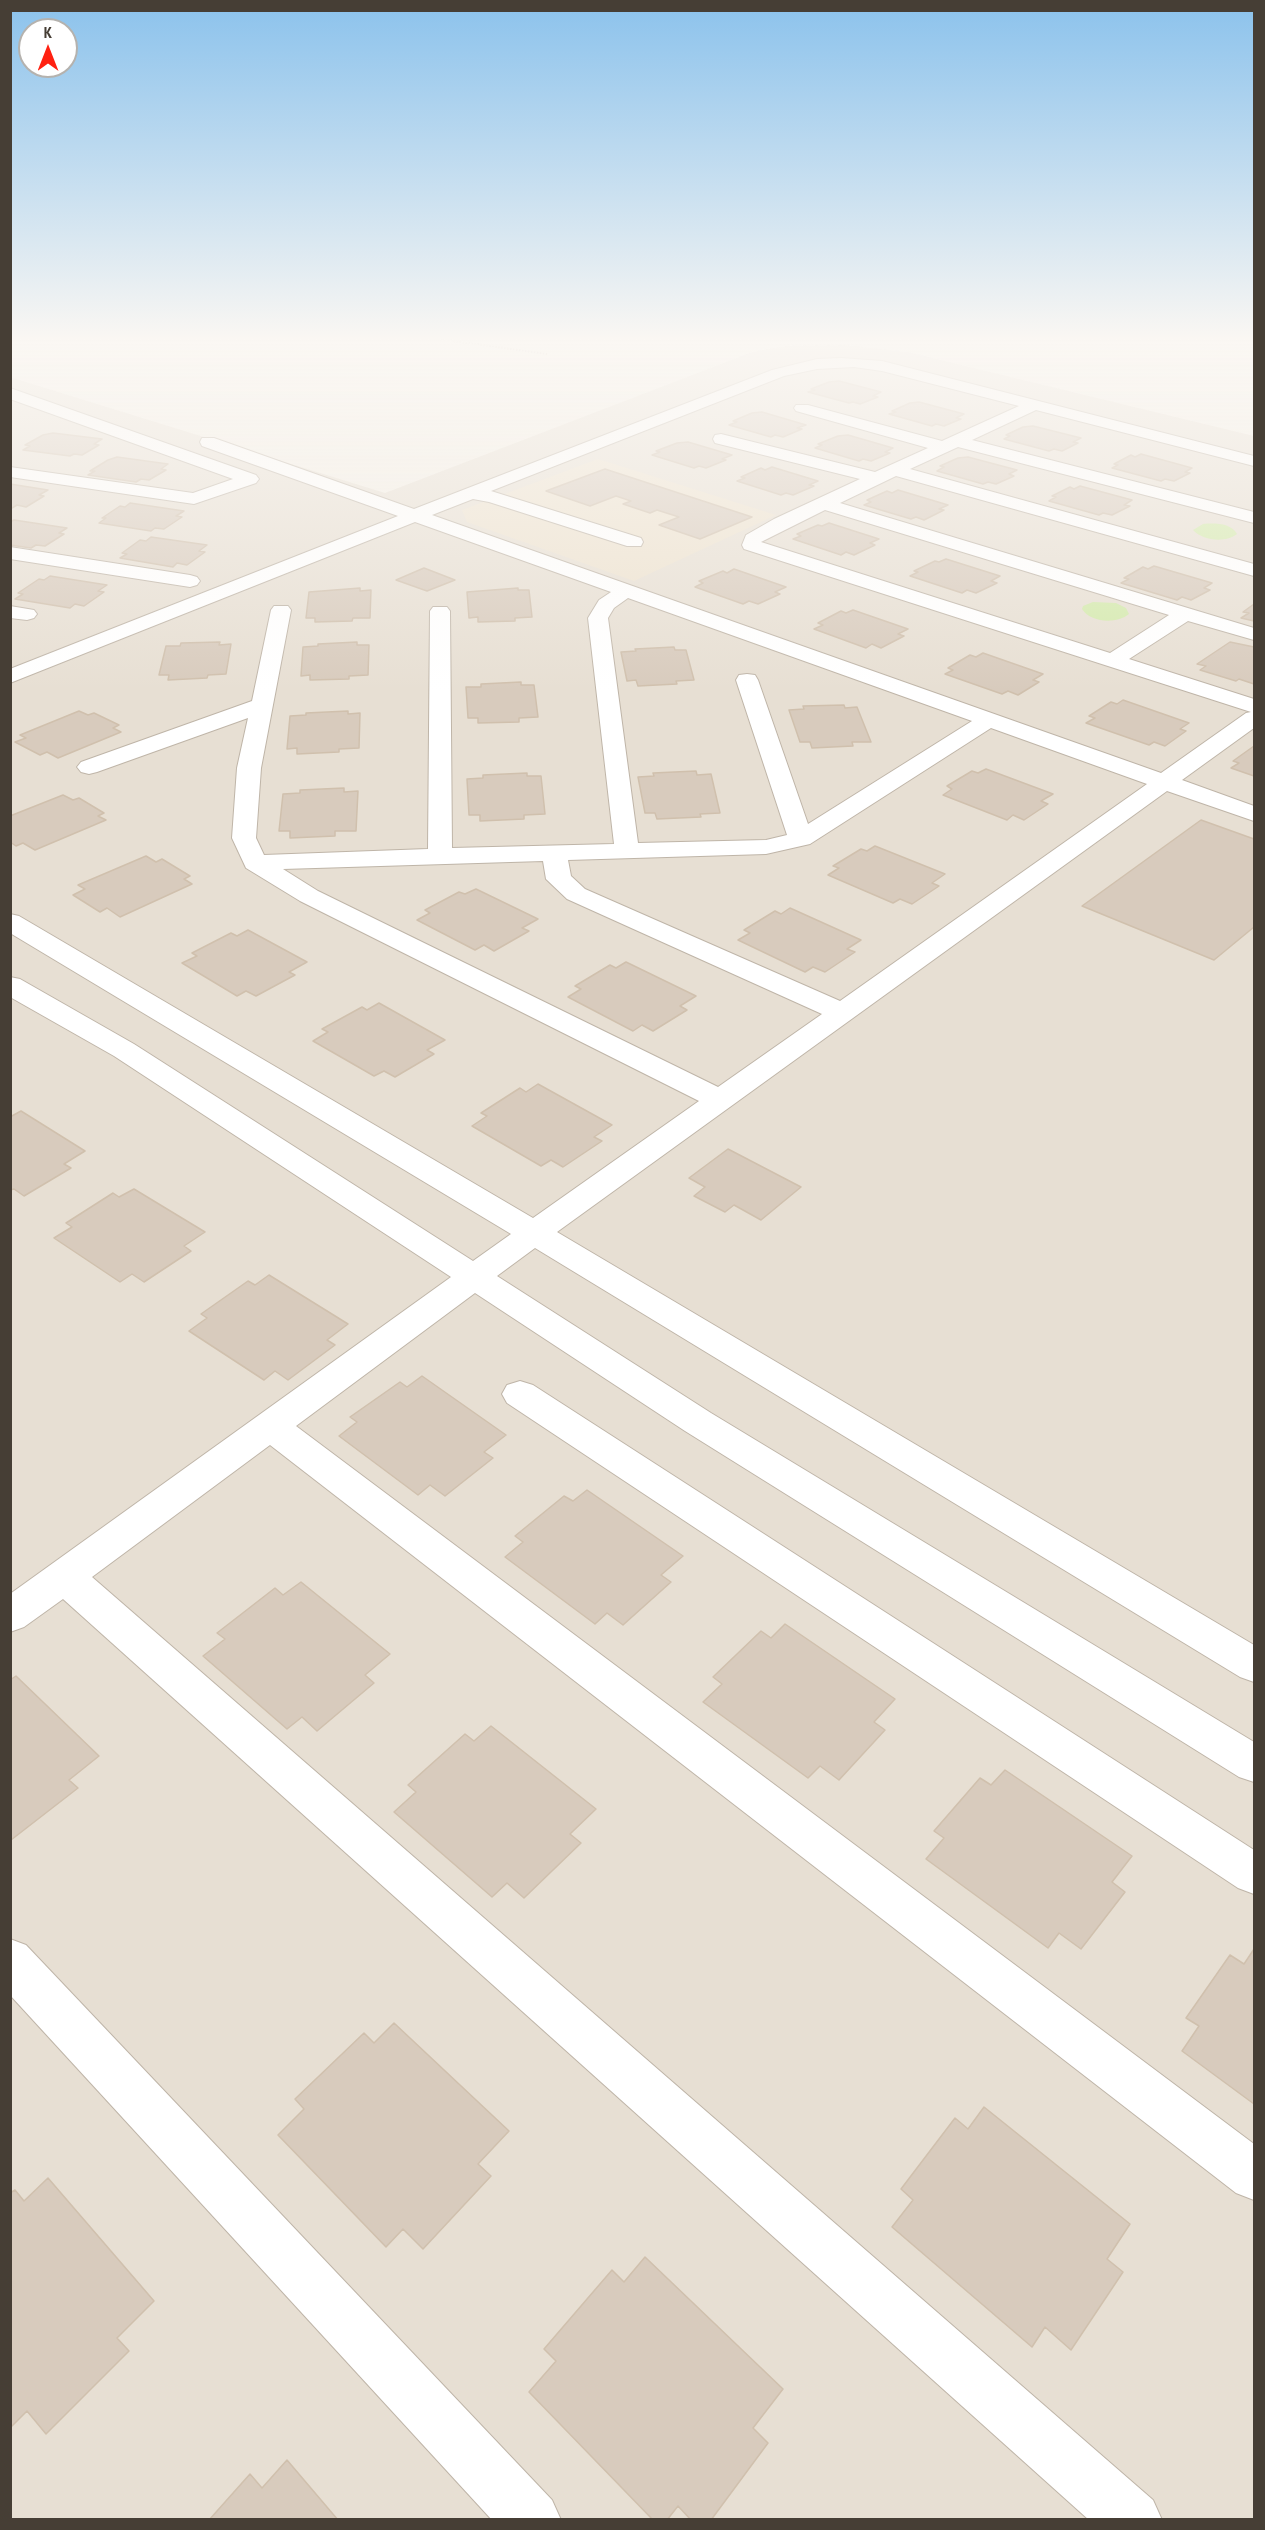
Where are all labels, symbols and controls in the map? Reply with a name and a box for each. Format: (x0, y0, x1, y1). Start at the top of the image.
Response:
north arrow (18, 18, 78, 78)
text: K (44, 22, 52, 42)

